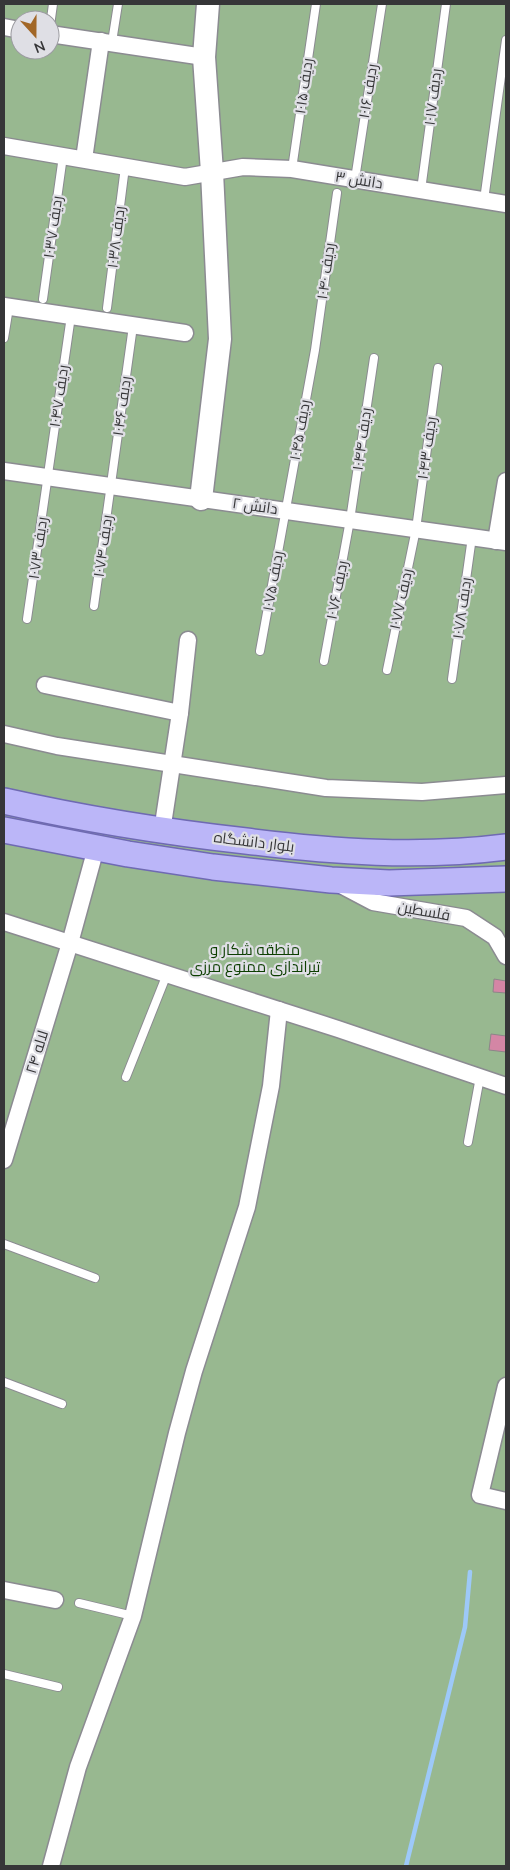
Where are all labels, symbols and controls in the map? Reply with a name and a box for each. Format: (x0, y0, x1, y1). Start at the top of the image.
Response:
north arrow (10, 10, 60, 60)
text: N (31, 36, 48, 57)
street label: ردیف ۱۰۱۵ (290, 57, 318, 115)
street label: ردیف ۱۰۱۶ (354, 62, 382, 120)
street label: ردیف ۱۰۱۷ (420, 67, 446, 127)
street label: دانش ۳ (334, 166, 384, 194)
street label: ردیف ۱۰۳۷ (39, 195, 67, 259)
street label: ردیف ۱۰۳۸ (102, 205, 130, 269)
street label: ردیف ۱۰۴۰ (312, 241, 340, 301)
street label: ردیف ۱۰۴۷ (45, 364, 73, 428)
street label: ردیف ۱۰۴۶ (108, 375, 136, 437)
street label: ردیف ۱۰۴۵ (285, 398, 315, 462)
street label: ردیف ۱۰۴۴ (348, 406, 376, 472)
street label: ردیف ۱۰۴۳ (413, 415, 441, 481)
street label: دانش ۲ (231, 493, 279, 519)
street label: ردیف ۱۰۷۴ (89, 514, 117, 578)
street label: ردیف ۱۰۷۳ (24, 516, 52, 580)
street label: ردیف ۱۰۷۵ (258, 549, 288, 613)
street label: ردیف ۱۰۷۶ (321, 559, 353, 621)
street label: ردیف ۱۰۷۷ (385, 567, 417, 631)
street label: ردیف ۱۰۷۸ (448, 576, 476, 640)
street label: بلوار دانشگاه (213, 827, 295, 857)
street label: فلسطین (396, 897, 452, 925)
park label: منطقه شکار و تیراندازی ممنوع مرزی (190, 940, 320, 978)
street label: لاله ۲۴ (21, 1028, 53, 1076)

